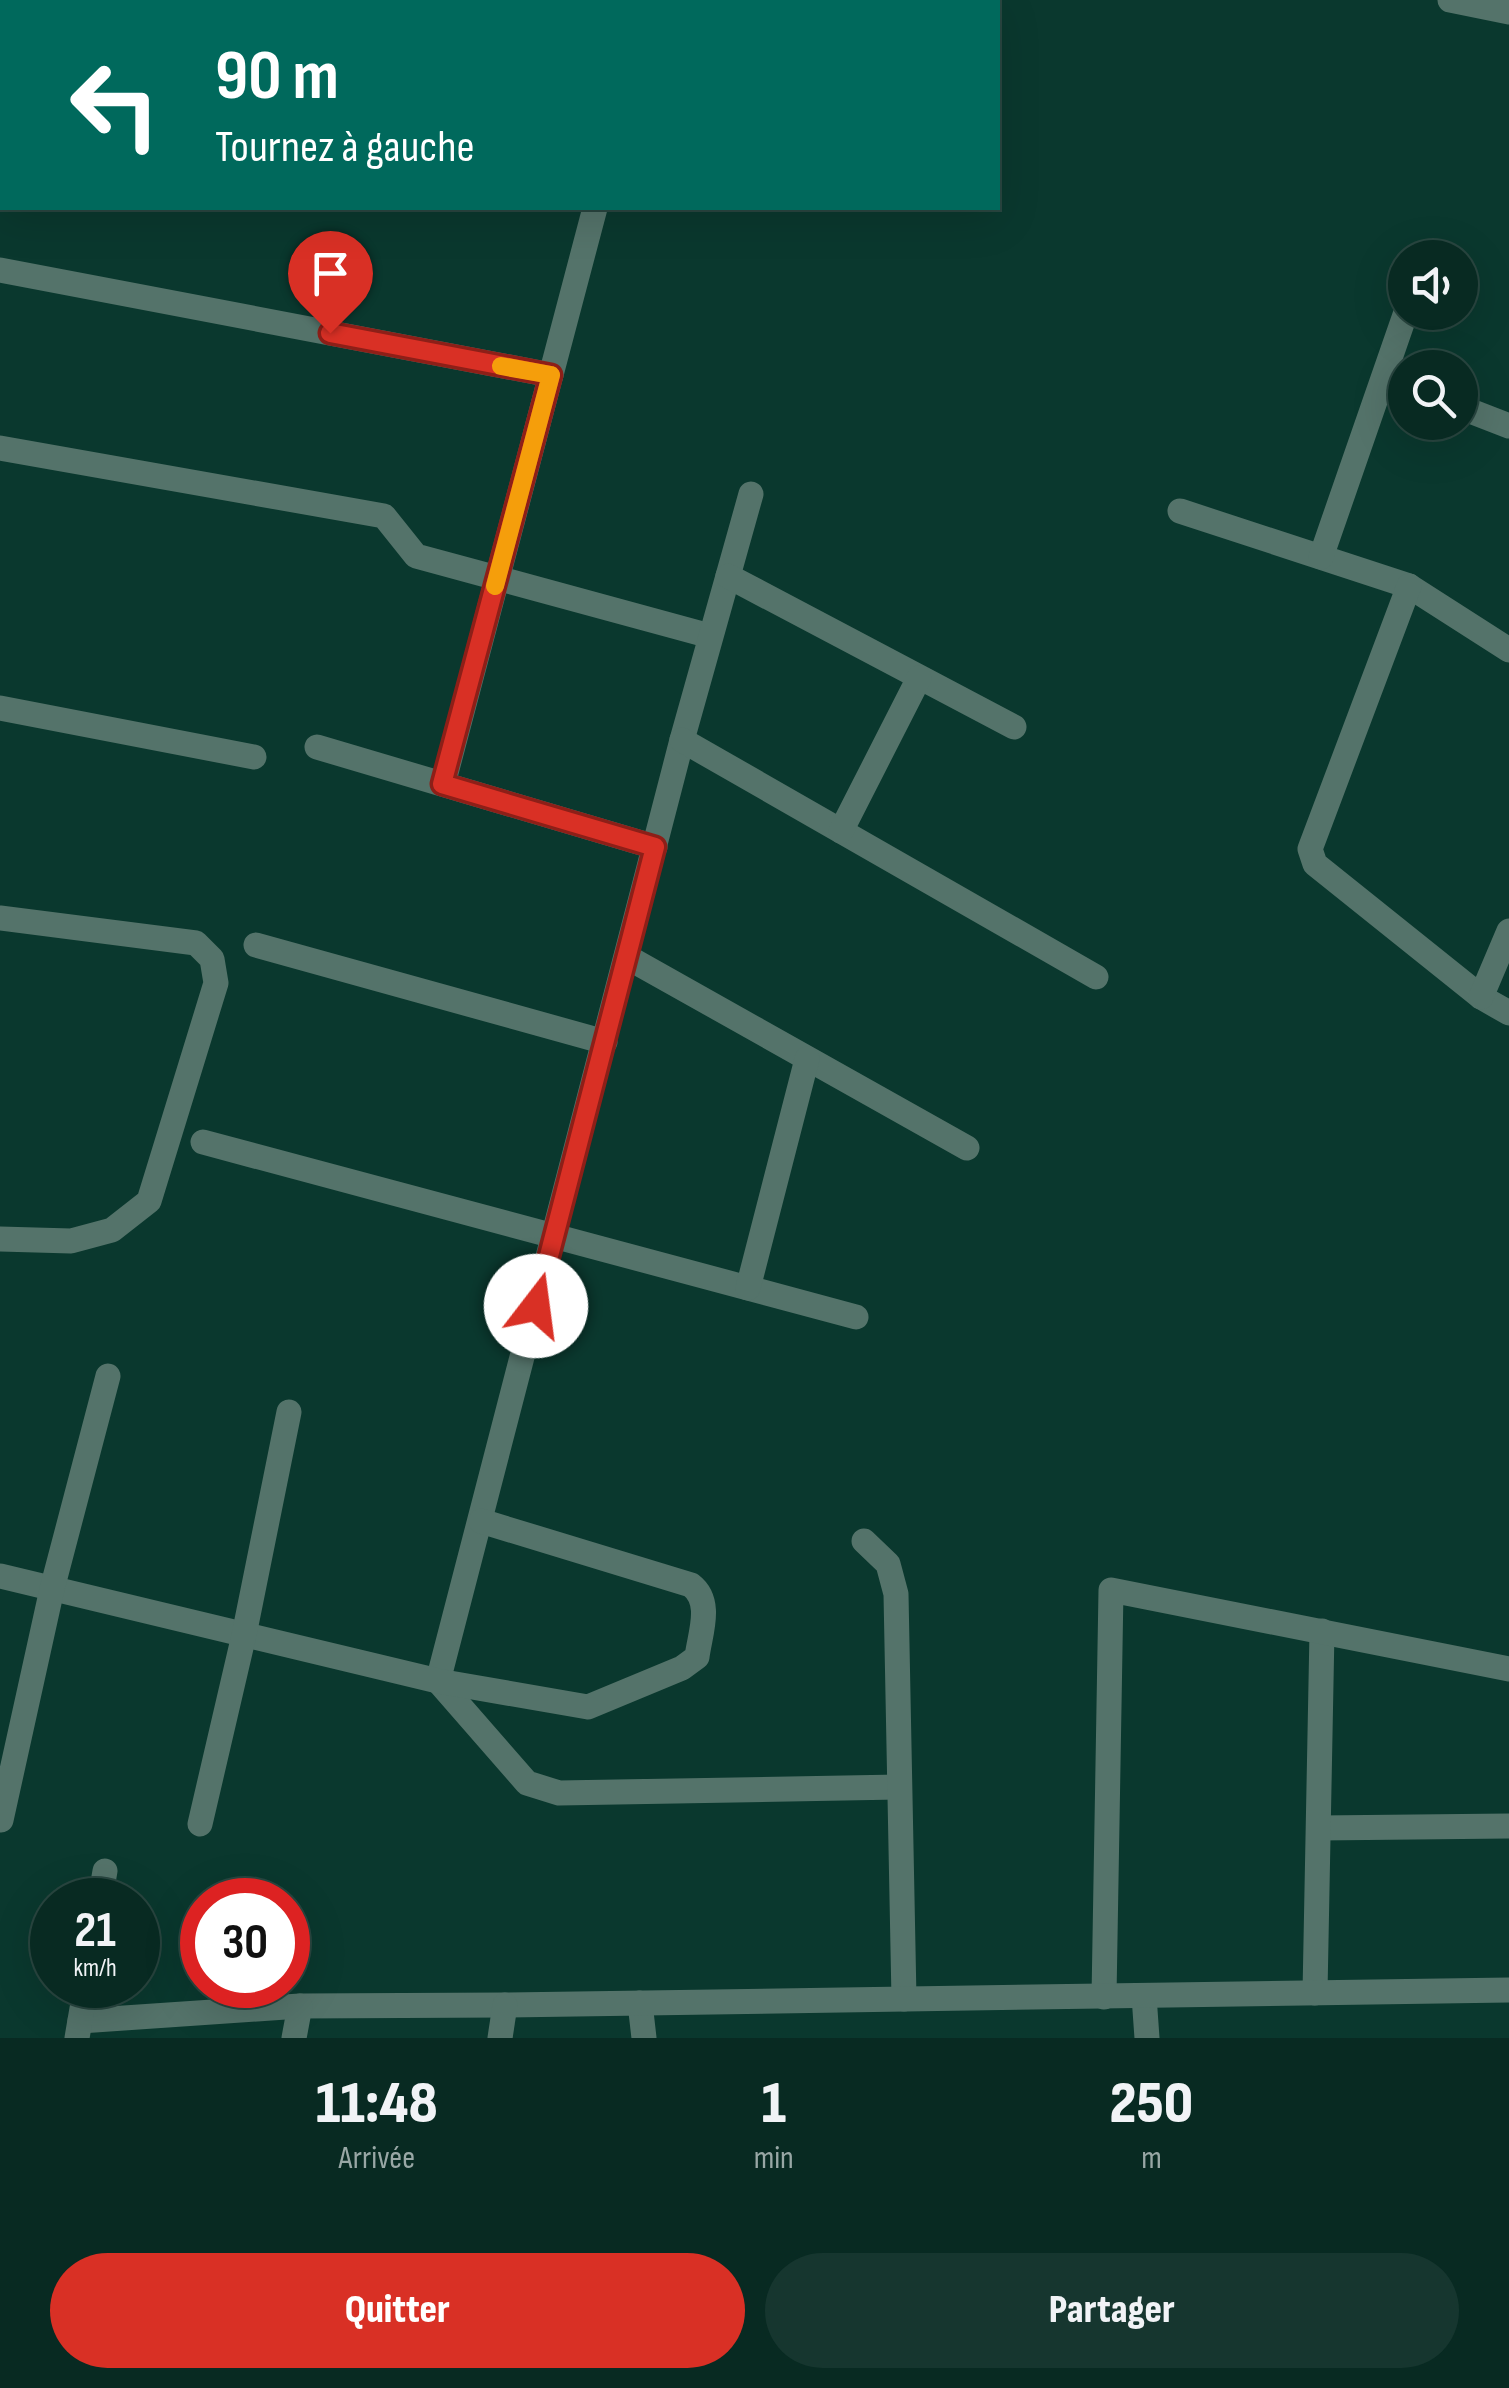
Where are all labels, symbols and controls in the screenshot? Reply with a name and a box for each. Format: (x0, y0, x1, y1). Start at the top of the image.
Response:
text: 90 m (215, 35, 339, 119)
icon: left (50, 40, 180, 170)
text: Tournez à gauche (215, 120, 475, 175)
pin (288, 231, 373, 334)
map controls (1388, 240, 1478, 440)
button: sound (1388, 240, 1478, 330)
icon: arrive (303, 246, 358, 301)
button: search (1388, 350, 1478, 440)
position arrow (484, 1254, 588, 1358)
speed limit sign: 30 (180, 1878, 310, 2008)
text: 21 (74, 1901, 116, 1961)
text: km/h (73, 1953, 117, 1984)
text: 11:48 (316, 2068, 438, 2140)
text: 1 (761, 2068, 786, 2140)
text: 250 (1110, 2068, 1193, 2140)
text: Arrivée (339, 2139, 415, 2178)
text: min (754, 2139, 794, 2178)
text: m (1141, 2139, 1162, 2178)
button: Quitter (50, 2253, 745, 2368)
button: Partager (765, 2253, 1459, 2368)

